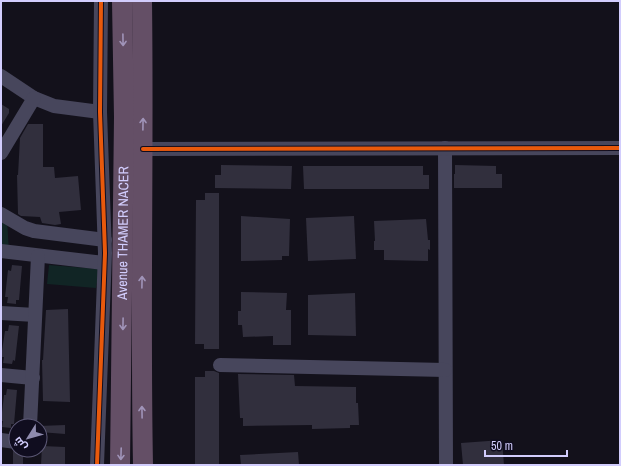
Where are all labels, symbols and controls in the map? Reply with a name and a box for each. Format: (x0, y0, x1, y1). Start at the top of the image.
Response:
one-way arrow (119, 33, 127, 46)
one-way arrow (139, 118, 147, 131)
street label: Avenue THAMER NACER (113, 166, 132, 301)
one-way arrow (138, 276, 145, 289)
one-way arrow (119, 317, 126, 330)
one-way arrow (138, 406, 146, 419)
north arrow (8, 418, 48, 458)
scale bar (485, 432, 567, 458)
text: ش (10, 434, 30, 454)
text: 50 m (491, 438, 513, 454)
one-way arrow (117, 447, 124, 460)

